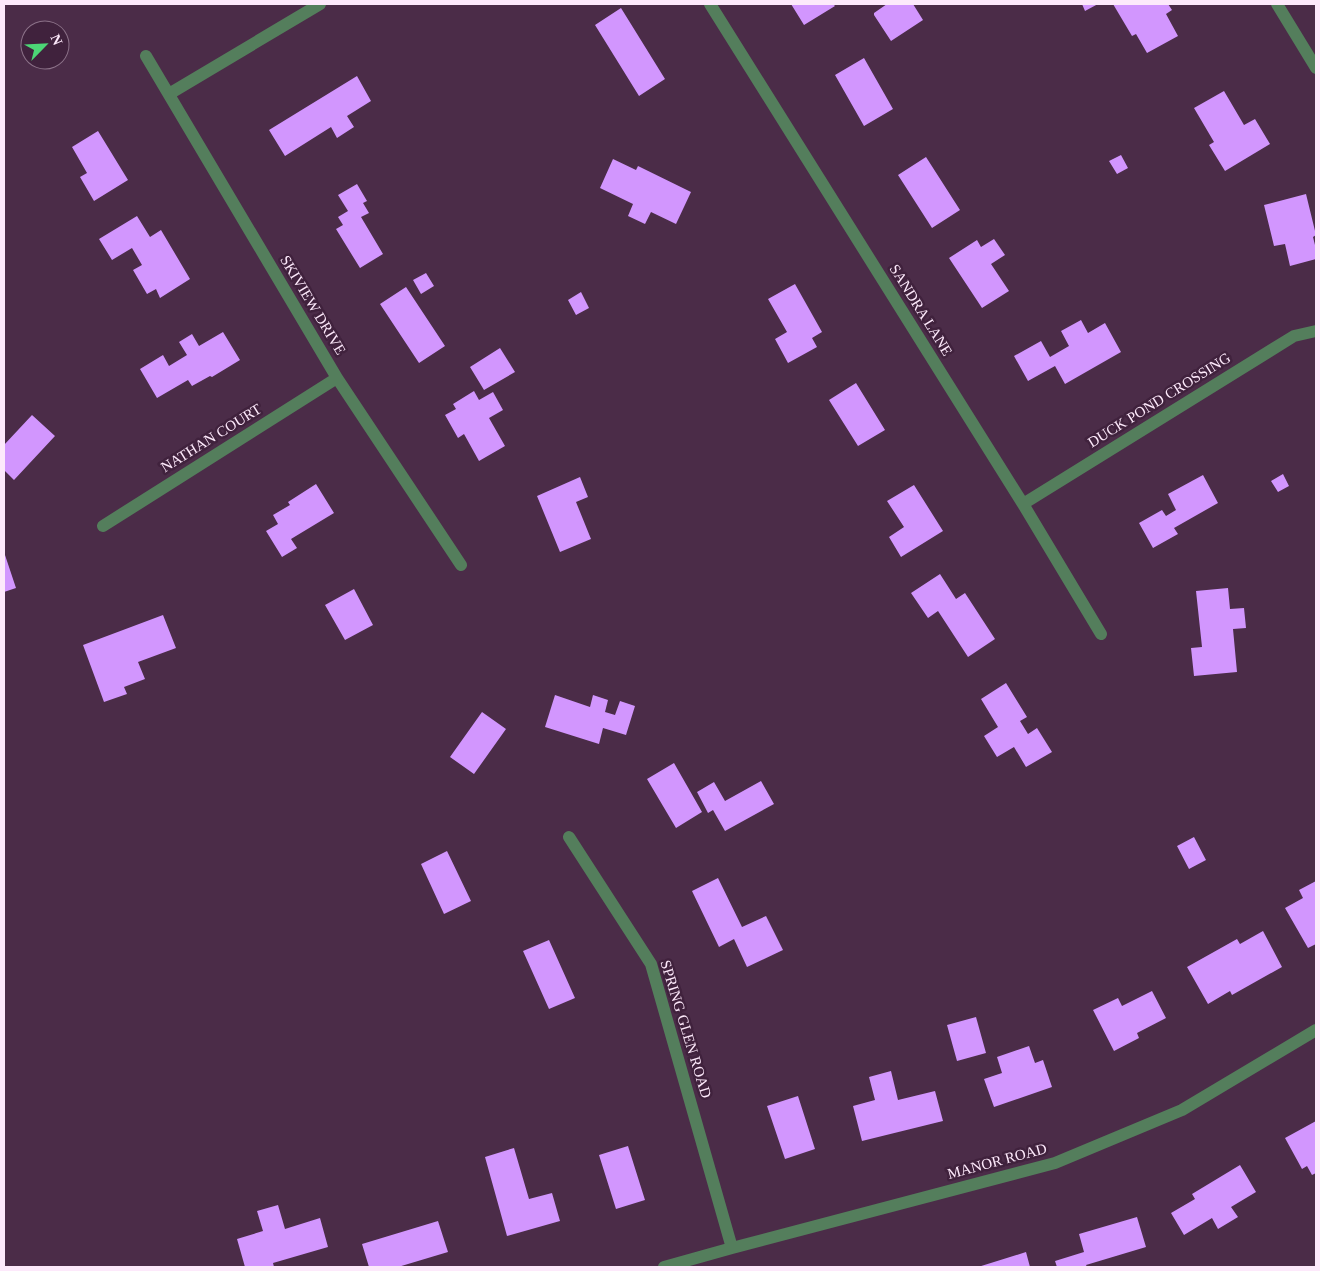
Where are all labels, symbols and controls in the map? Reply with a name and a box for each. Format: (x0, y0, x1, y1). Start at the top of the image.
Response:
north arrow (20, 20, 70, 70)
text: N (48, 32, 65, 48)
street label: SKIVIEW DRIVE (277, 253, 349, 357)
street label: SANDRA LANE (887, 261, 955, 359)
street label: DUCK POND CROSSING (1085, 349, 1233, 451)
street label: NATHAN COURT (158, 401, 264, 475)
street label: SPRING GLEN ROAD (657, 958, 715, 1100)
street label: MANOR ROAD (946, 1140, 1049, 1182)

